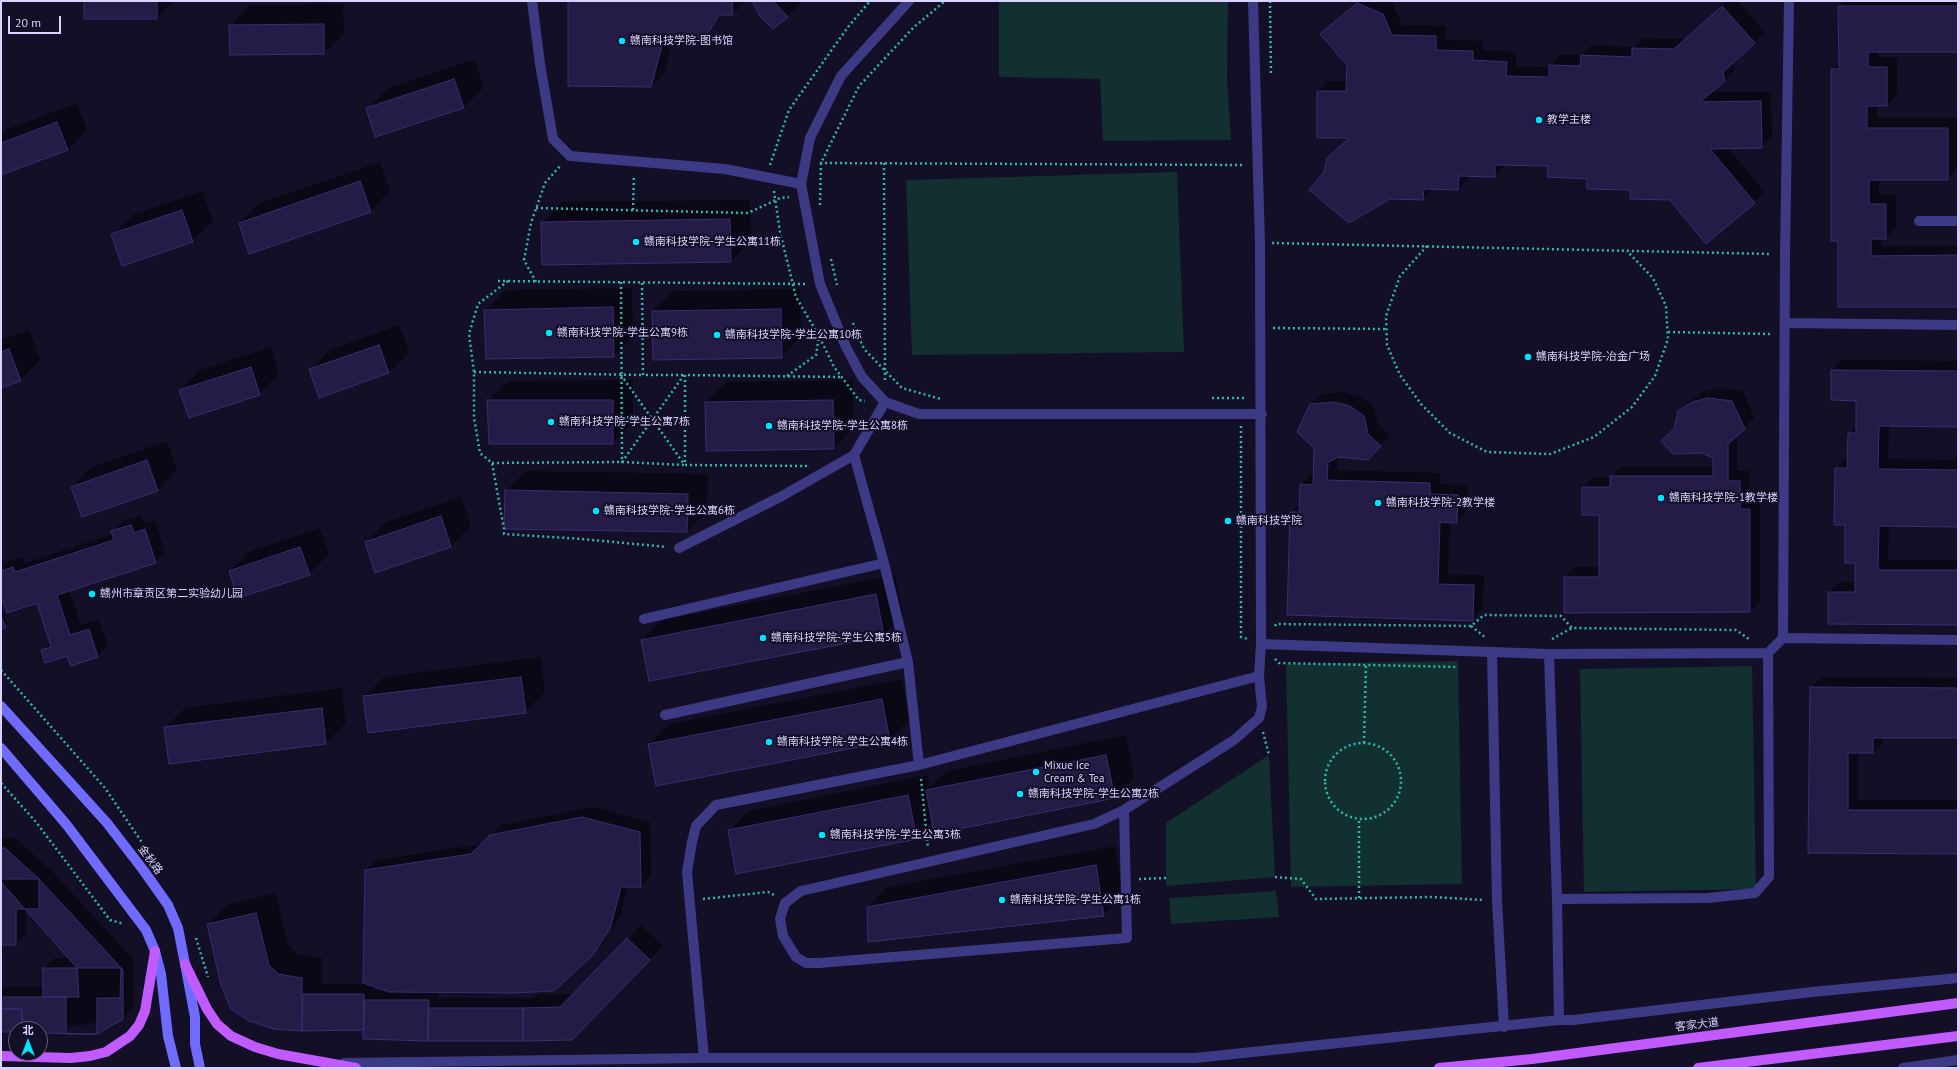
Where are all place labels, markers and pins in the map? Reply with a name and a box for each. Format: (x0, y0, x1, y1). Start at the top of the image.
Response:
place label: 赣南科技学院-图书馆 (630, 34, 733, 48)
marker: 赣南科技学院-图书馆 (617, 36, 627, 46)
place label: 教学主楼 (1547, 113, 1591, 127)
marker: 教学主楼 (1534, 115, 1544, 125)
place label: 赣南科技学院-学生公寓11栋 (644, 235, 781, 249)
marker: 赣南科技学院-学生公寓11栋 (631, 237, 641, 247)
place label: 赣南科技学院-学生公寓9栋 (557, 326, 688, 340)
marker: 赣南科技学院-学生公寓9栋 (544, 328, 554, 338)
place label: 赣南科技学院-学生公寓10栋 (725, 328, 862, 342)
marker: 赣南科技学院-学生公寓10栋 (712, 330, 722, 340)
place label: 赣南科技学院-冶金广场 (1536, 350, 1650, 364)
marker: 赣南科技学院-冶金广场 (1523, 352, 1533, 362)
place label: 赣南科技学院-学生公寓7栋 (559, 415, 690, 429)
marker: 赣南科技学院-学生公寓7栋 (546, 417, 556, 427)
place label: 赣南科技学院-学生公寓8栋 (777, 419, 908, 433)
marker: 赣南科技学院-学生公寓8栋 (764, 421, 774, 431)
place label: 赣南科技学院-1教学楼 (1669, 491, 1778, 505)
marker: 赣南科技学院-1教学楼 (1656, 493, 1666, 503)
place label: 赣南科技学院-2教学楼 (1386, 496, 1495, 510)
marker: 赣南科技学院-2教学楼 (1373, 498, 1383, 508)
place label: 赣南科技学院-学生公寓6栋 (604, 504, 735, 518)
marker: 赣南科技学院-学生公寓6栋 (591, 506, 601, 516)
place label: 赣南科技学院 (1236, 514, 1302, 528)
marker: 赣南科技学院 (1223, 516, 1233, 526)
place label: 赣州市章贡区第二实验幼儿园 (100, 587, 243, 601)
marker: 赣州市章贡区第二实验幼儿园 (87, 589, 97, 599)
place label: 赣南科技学院-学生公寓5栋 (771, 631, 902, 645)
marker: 赣南科技学院-学生公寓5栋 (758, 633, 768, 643)
place label: 赣南科技学院-学生公寓4栋 (777, 735, 908, 749)
marker: 赣南科技学院-学生公寓4栋 (764, 737, 774, 747)
place label: Mixue Ice Cream & Tea (1044, 759, 1104, 785)
marker: Mixue Ice Cream & Tea (1031, 767, 1041, 777)
place label: 赣南科技学院-学生公寓2栋 (1028, 787, 1159, 801)
marker: 赣南科技学院-学生公寓2栋 (1015, 789, 1025, 799)
place label: 赣南科技学院-学生公寓3栋 (830, 828, 961, 842)
marker: 赣南科技学院-学生公寓3栋 (817, 830, 827, 840)
place label: 赣南科技学院-学生公寓1栋 (1010, 893, 1141, 907)
marker: 赣南科技学院-学生公寓1栋 (997, 895, 1007, 905)

